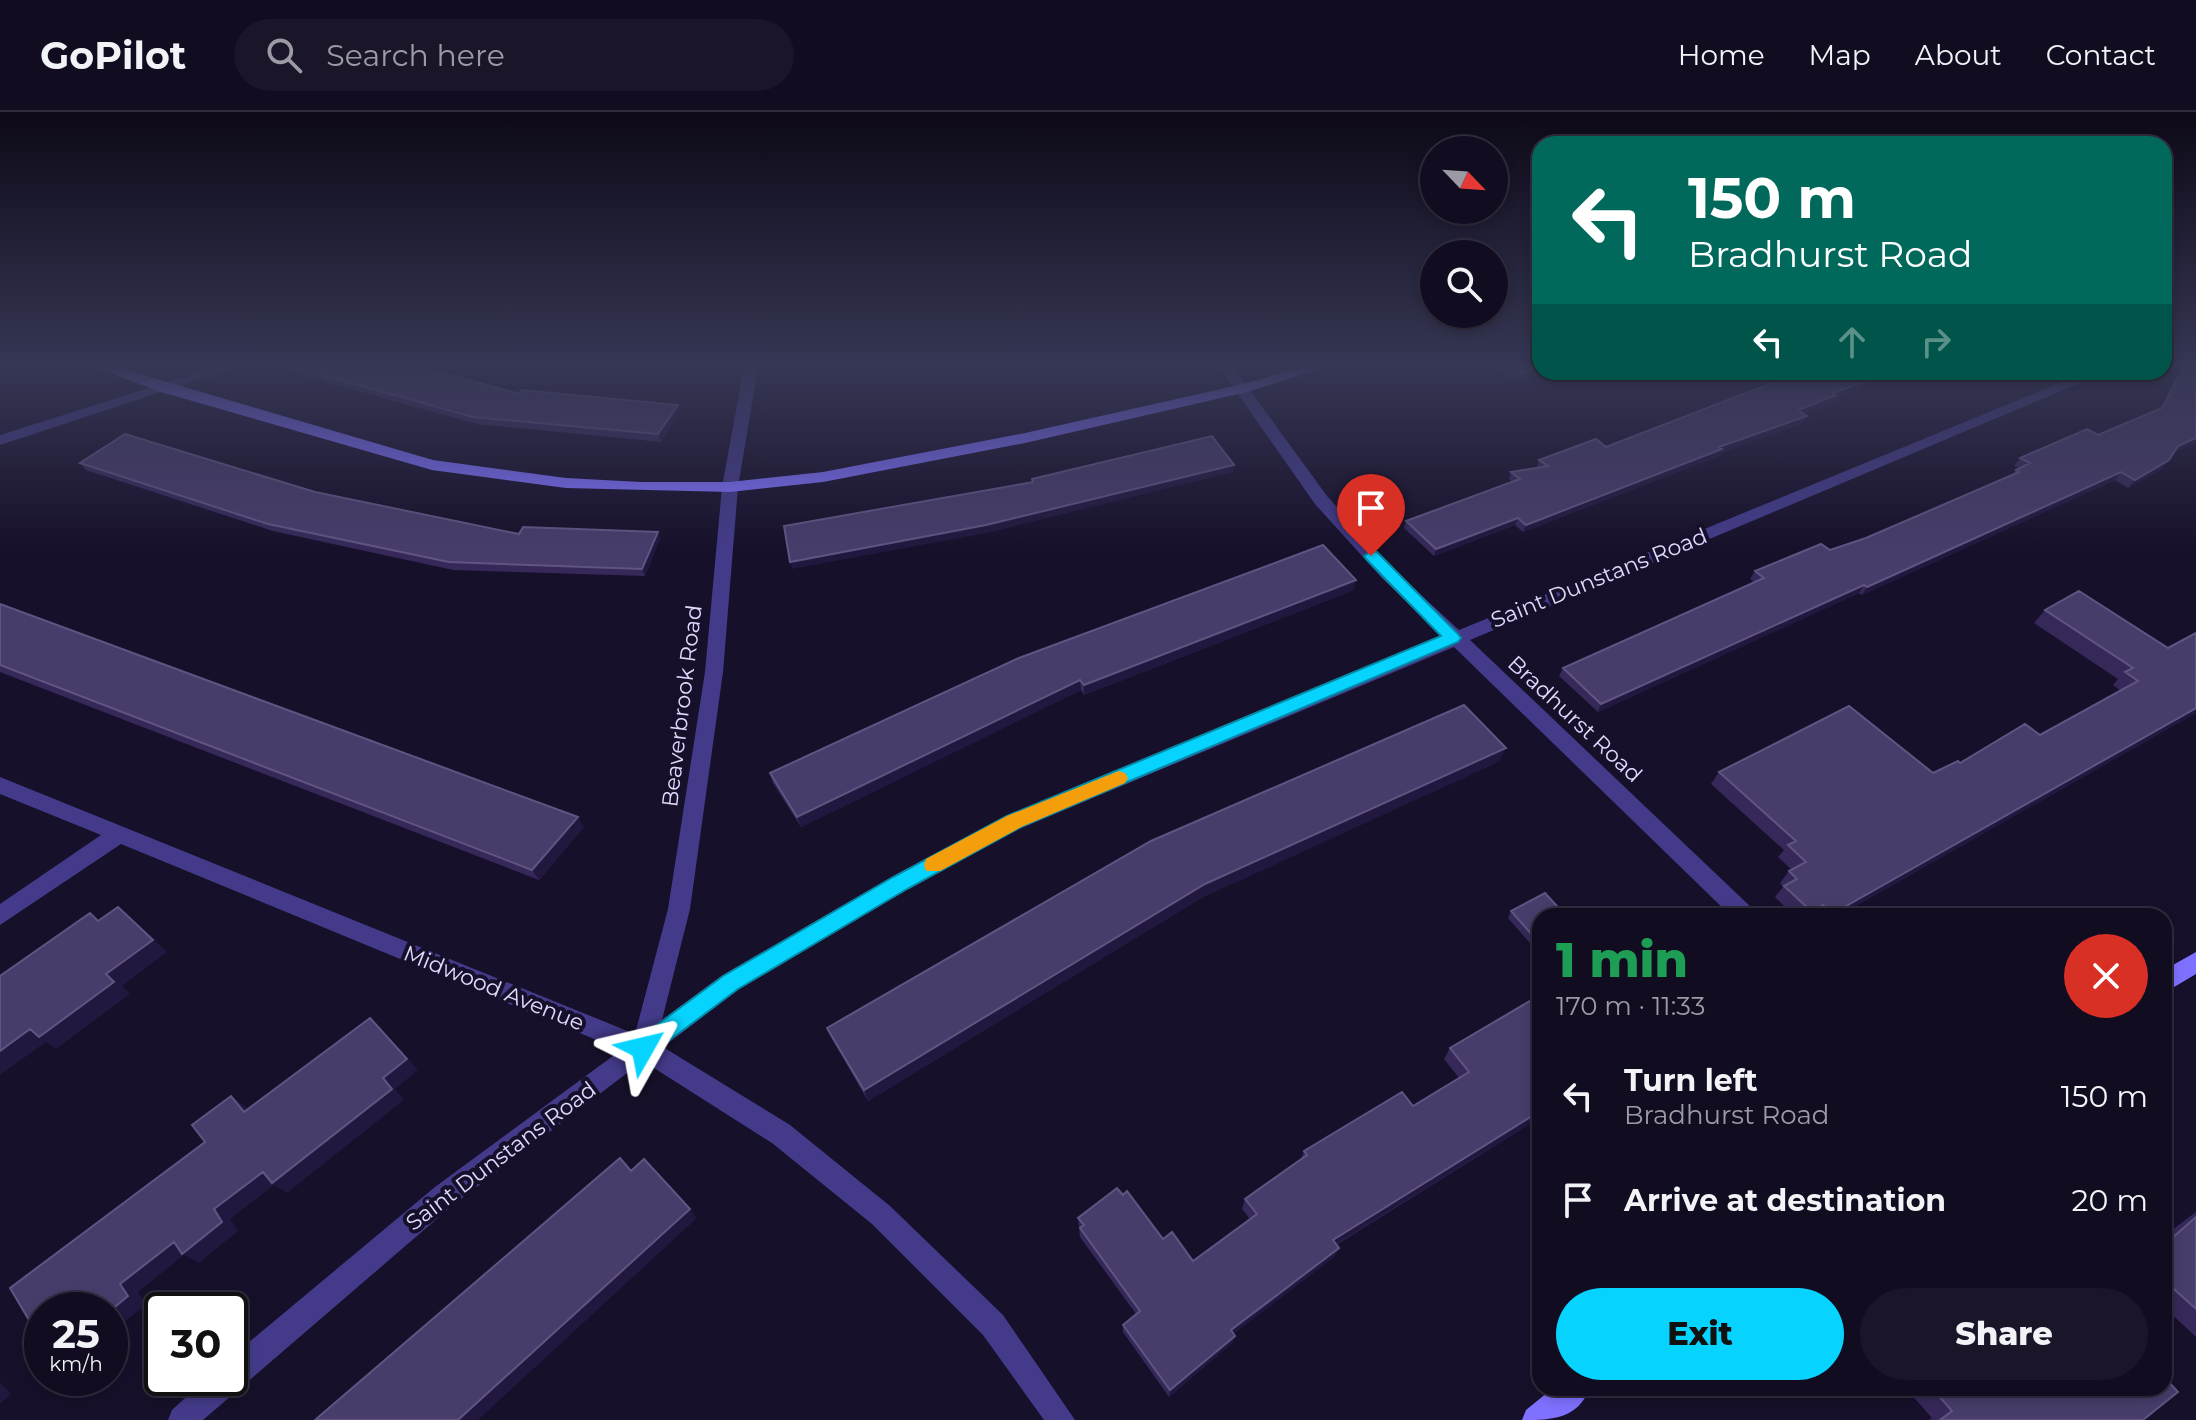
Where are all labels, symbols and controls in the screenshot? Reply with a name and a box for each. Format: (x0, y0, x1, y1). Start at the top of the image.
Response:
search box (234, 19, 794, 91)
text: GoPilot (40, 32, 186, 79)
icon: search (262, 33, 306, 77)
text: Search here (326, 37, 505, 74)
text: Home (1678, 38, 1765, 72)
text: Map (1809, 38, 1871, 72)
text: About (1915, 38, 2002, 72)
text: Contact (2046, 38, 2156, 72)
north arrow (1420, 136, 1508, 224)
map controls (1420, 136, 1508, 328)
text: 150 m (1688, 164, 1856, 232)
icon: left (1556, 168, 1660, 272)
text: Bradhurst Road (1688, 232, 1972, 276)
button: search (1420, 240, 1508, 328)
icon: left (1746, 320, 1790, 364)
icon: ahead (1830, 320, 1874, 364)
icon: right (1914, 320, 1958, 364)
pin (1337, 474, 1405, 556)
icon: arrive (1349, 486, 1393, 530)
street label: Saint Dunstans Road (1487, 522, 1711, 634)
street label: Beaverbrook Road (656, 603, 708, 809)
street label: Bradhurst Road (1502, 650, 1648, 788)
text: 1 min (1556, 931, 1688, 989)
button: close (2064, 934, 2148, 1018)
street label: Midwood Avenue (400, 939, 588, 1037)
text: 170 m · 11:33 (1556, 990, 1705, 1022)
position arrow (601, 1006, 685, 1090)
text: Turn left (1624, 1062, 1757, 1099)
icon: left (1556, 1074, 1600, 1118)
street label: Saint Dunstans Road (401, 1076, 601, 1236)
text: 150 m (2061, 1078, 2148, 1115)
text: Bradhurst Road (1624, 1099, 1829, 1131)
icon: arrive (1556, 1178, 1600, 1222)
text: Arrive at destination (1624, 1182, 1946, 1219)
text: 20 m (2071, 1182, 2148, 1219)
button: Exit (1556, 1288, 1844, 1380)
button: Share (1860, 1288, 2148, 1380)
speed limit sign: 30 (144, 1292, 248, 1396)
text: 25 (52, 1309, 100, 1358)
text: km/h (49, 1352, 103, 1376)

